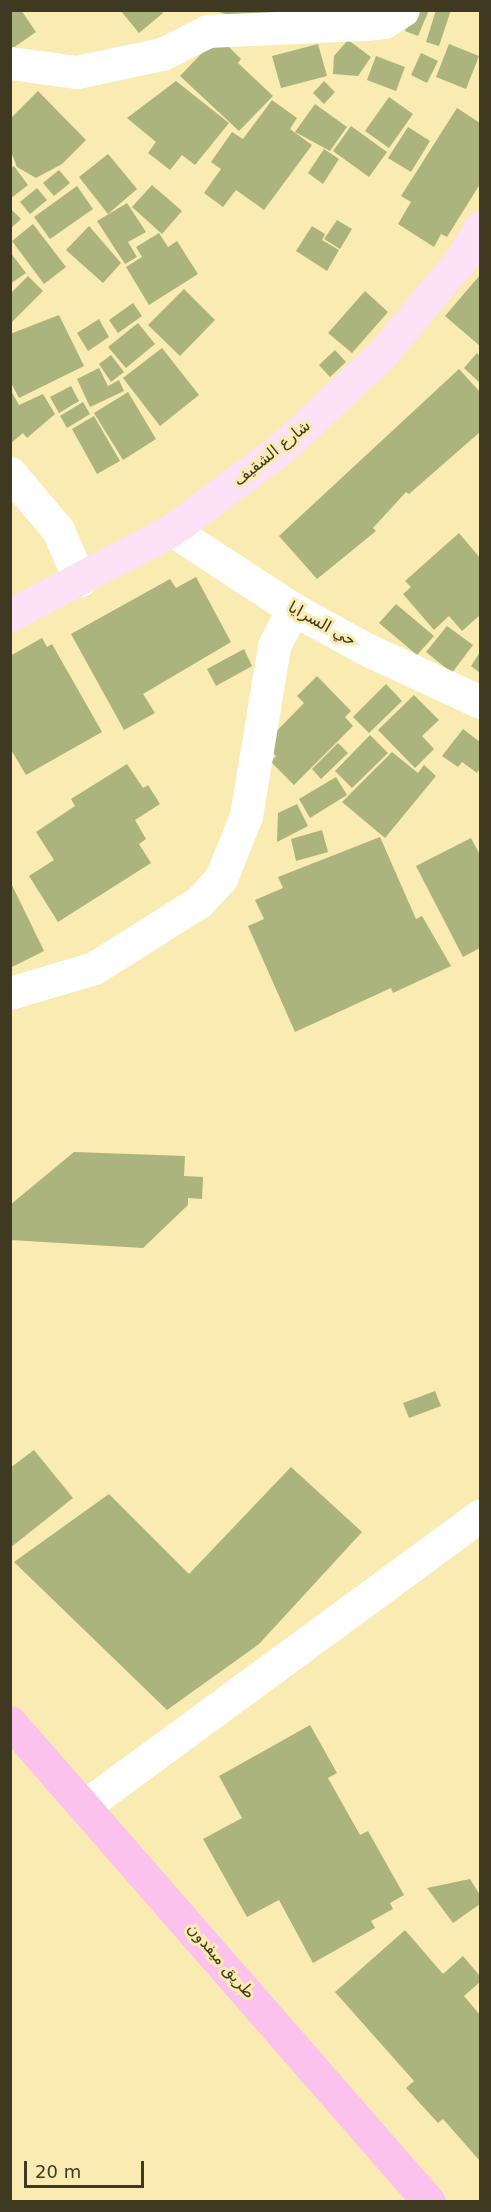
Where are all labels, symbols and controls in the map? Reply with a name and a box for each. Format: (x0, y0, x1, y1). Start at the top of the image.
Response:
street label: شارع الشقيف (230, 416, 314, 490)
street label: حي السرايا (285, 598, 359, 650)
street label: طريق ميفدون (183, 1919, 259, 2003)
scale bar (27, 2149, 147, 2187)
text: 20 m (35, 2161, 81, 2182)

